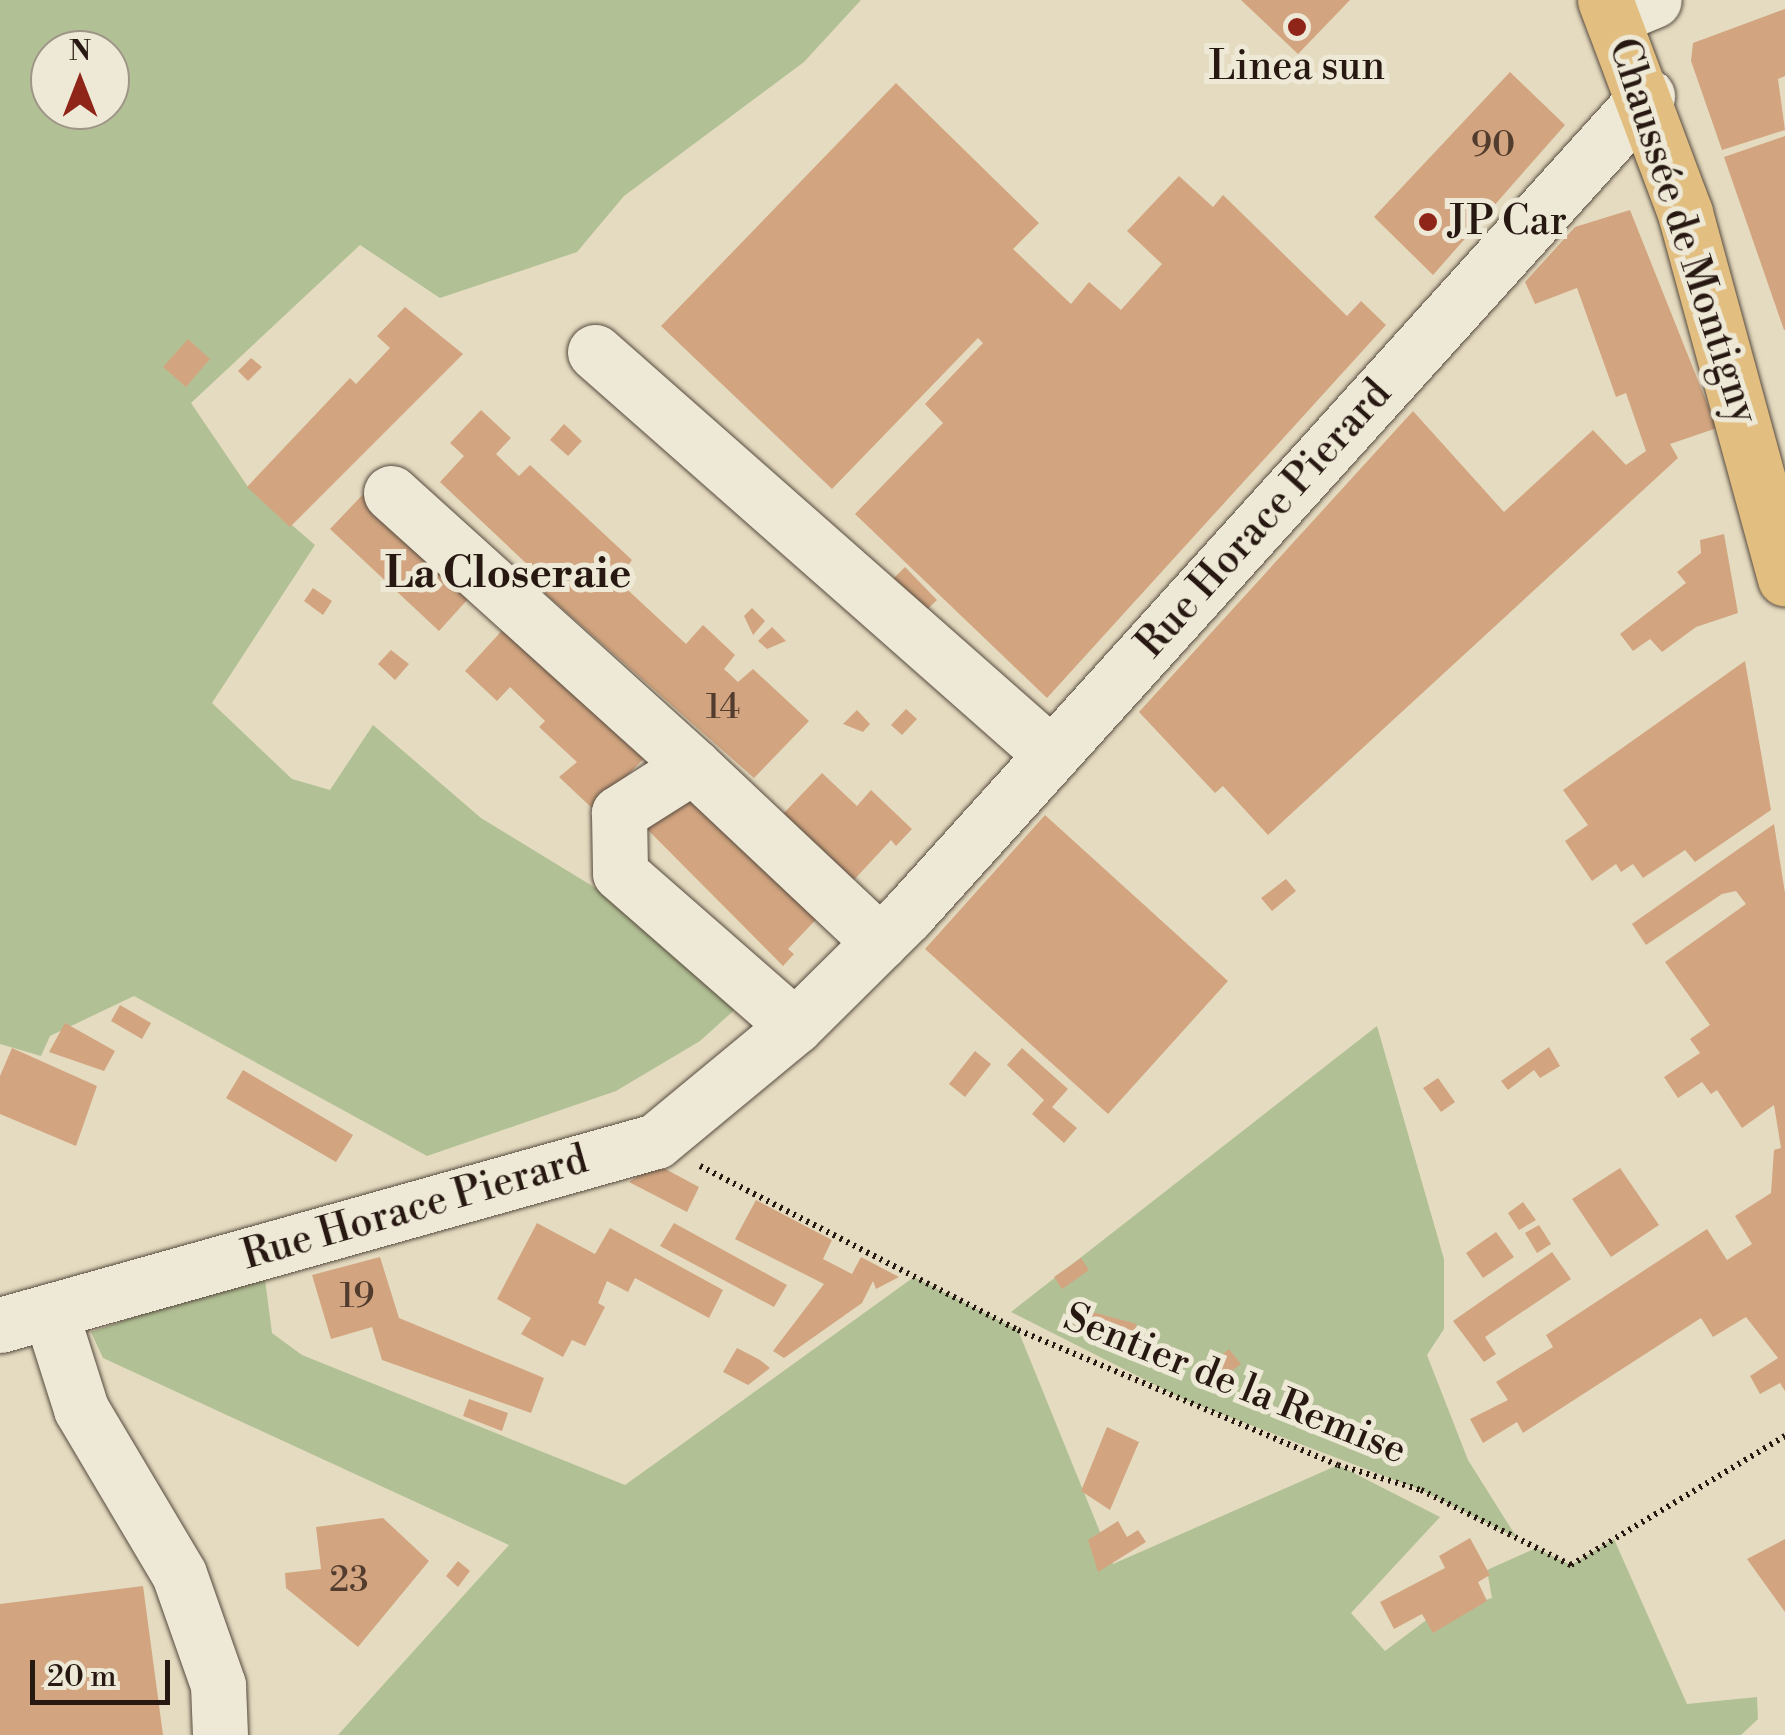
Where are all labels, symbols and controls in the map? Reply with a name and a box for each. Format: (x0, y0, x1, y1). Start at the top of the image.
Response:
marker: Linea sun (1286, 16, 1308, 38)
north arrow (30, 30, 130, 130)
street label: Chaussée de Montigny (1598, 32, 1768, 430)
text: N (69, 34, 91, 69)
place label: Linea sun (1209, 43, 1385, 91)
house number: 90 (1471, 125, 1515, 167)
place label: JP Car (1448, 198, 1567, 246)
marker: JP Car (1417, 211, 1439, 233)
street label: Rue Horace Pierard (1127, 370, 1401, 668)
district label: La Closeraie (385, 550, 631, 600)
house number: 14 (706, 687, 740, 729)
street label: Rue Horace Pierard (237, 1136, 593, 1280)
house number: 19 (339, 1276, 375, 1318)
street label: Sentier de la Remise (1057, 1293, 1413, 1475)
house number: 23 (329, 1560, 369, 1602)
scale bar (35, 1640, 175, 1702)
text: 20 m (47, 1658, 116, 1696)

